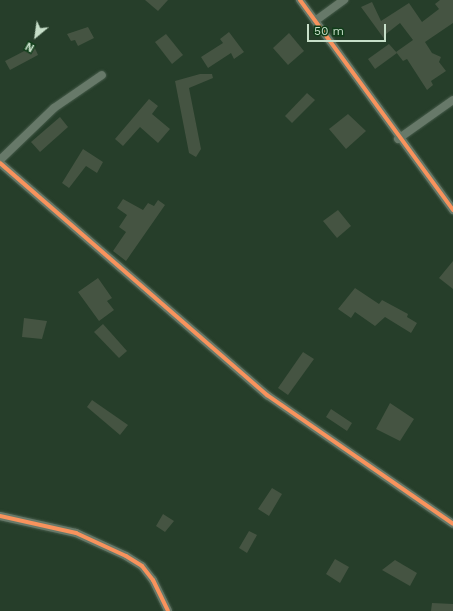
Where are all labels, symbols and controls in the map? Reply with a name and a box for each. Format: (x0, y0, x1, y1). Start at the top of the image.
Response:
north arrow (16, 16, 56, 56)
scale bar (309, 16, 388, 42)
text: 50 m (314, 24, 344, 38)
text: N (23, 39, 37, 55)

